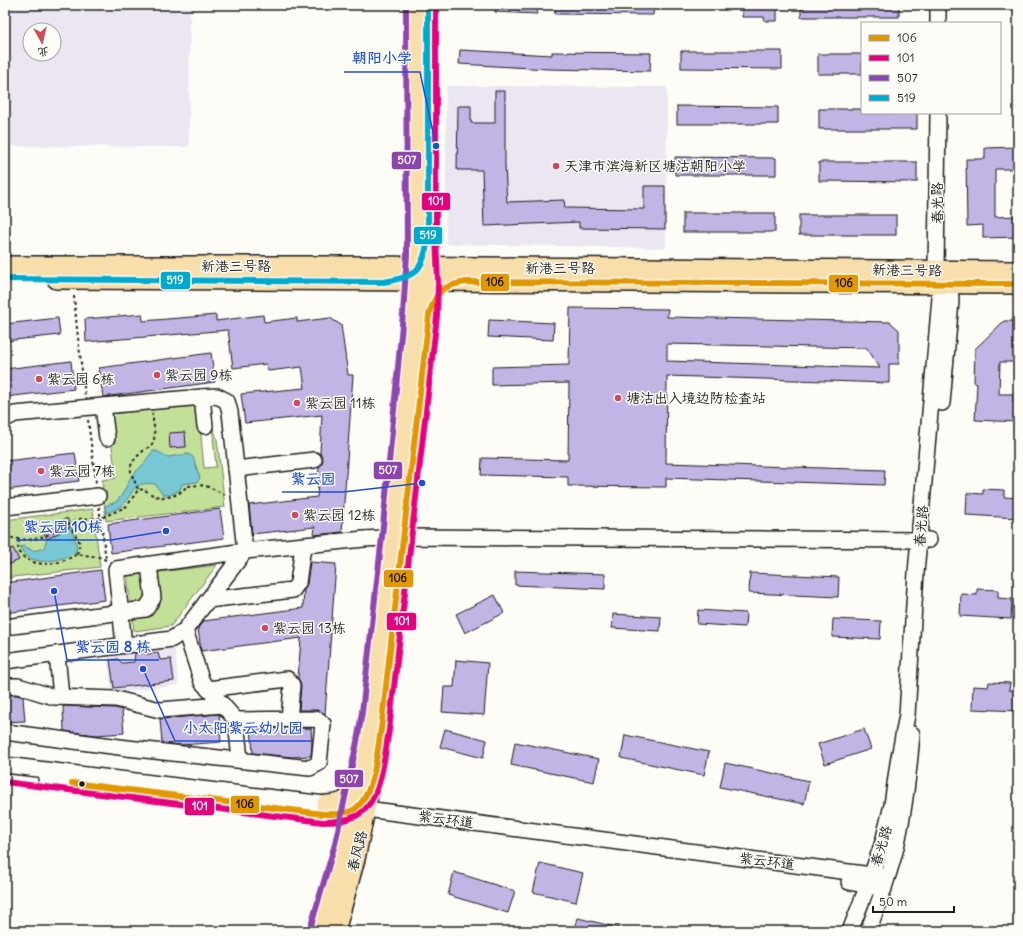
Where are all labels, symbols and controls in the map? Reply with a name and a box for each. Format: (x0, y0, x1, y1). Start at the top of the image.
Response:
north arrow (22, 22, 62, 62)
legend (861, 22, 1001, 114)
text: 106 (897, 30, 917, 45)
text: 北 (37, 44, 50, 60)
callout: 朝阳小学 (344, 45, 420, 72)
text: 朝阳小学 (352, 48, 412, 67)
text: 101 (897, 50, 914, 65)
text: 507 (897, 70, 918, 85)
text: 519 (897, 90, 916, 105)
line badge: 507 (391, 151, 422, 170)
text: 507 (398, 153, 417, 167)
place label: 天津市滨海新区塘沽朝阳小学 (564, 157, 746, 175)
marker: 天津市滨海新区塘沽朝阳小学 (551, 161, 561, 171)
street label: 春光路 (928, 182, 946, 224)
line badge: 101 (421, 192, 451, 211)
text: 101 (428, 194, 444, 208)
line badge: 519 (413, 226, 443, 245)
text: 519 (419, 228, 437, 242)
street label: 新港三号路 (201, 257, 271, 275)
street label: 新港三号路 (525, 259, 595, 277)
street label: 新港三号路 (872, 260, 942, 280)
line badge: 519 (160, 271, 191, 290)
text: 519 (166, 273, 184, 287)
line badge: 106 (480, 273, 510, 292)
line badge: 106 (828, 274, 859, 293)
text: 106 (486, 275, 504, 289)
text: 106 (835, 276, 853, 290)
place label: 紫云园 9栋 (165, 366, 232, 384)
place label: 紫云园 6栋 (47, 370, 114, 388)
marker: 紫云园 9栋 (152, 370, 162, 380)
marker: 紫云园 6栋 (34, 374, 44, 384)
place label: 塘沽出入境边防检查站 (626, 389, 766, 407)
marker: 塘沽出入境边防检查站 (613, 393, 623, 403)
place label: 紫云园 11栋 (305, 394, 375, 412)
marker: 紫云园 11栋 (292, 398, 302, 408)
line badge: 507 (373, 461, 403, 480)
place label: 紫云园 7栋 (49, 462, 115, 480)
text: 507 (379, 463, 398, 477)
callout: 紫云园 (282, 465, 343, 492)
marker: 紫云园 7栋 (36, 466, 46, 476)
text: 紫云园 (290, 469, 336, 488)
street label: 春光路 (910, 504, 932, 548)
place label: 紫云园 12栋 (303, 506, 376, 524)
marker: 紫云园 12栋 (290, 510, 300, 520)
callout: 紫云园 10栋 (16, 513, 111, 540)
text: 紫云园 10栋 (23, 517, 103, 536)
line badge: 106 (383, 569, 414, 588)
text: 106 (389, 571, 407, 585)
line badge: 101 (386, 612, 417, 631)
text: 101 (394, 614, 410, 628)
place label: 紫云园 13栋 (273, 619, 346, 637)
marker: 紫云园 13栋 (260, 623, 270, 633)
callout: 紫云园 8 栋 (67, 633, 159, 660)
text: 紫云园 8 栋 (75, 637, 151, 656)
callout: 小太阳紫云幼儿园 (175, 714, 311, 741)
text: 小太阳紫云幼儿园 (183, 718, 303, 737)
line badge: 507 (334, 769, 364, 788)
text: 507 (340, 772, 359, 786)
unlabelled marker (77, 779, 87, 789)
line badge: 106 (230, 795, 260, 814)
line badge: 101 (184, 797, 215, 816)
text: 106 (236, 797, 254, 811)
text: 101 (192, 799, 208, 813)
street label: 紫云环道 (417, 807, 475, 831)
street label: 春光路 (866, 823, 896, 869)
street label: 春风路 (343, 828, 371, 874)
street label: 紫云环道 (738, 849, 796, 873)
scale bar (873, 888, 954, 914)
text: 50 m (879, 894, 908, 909)

